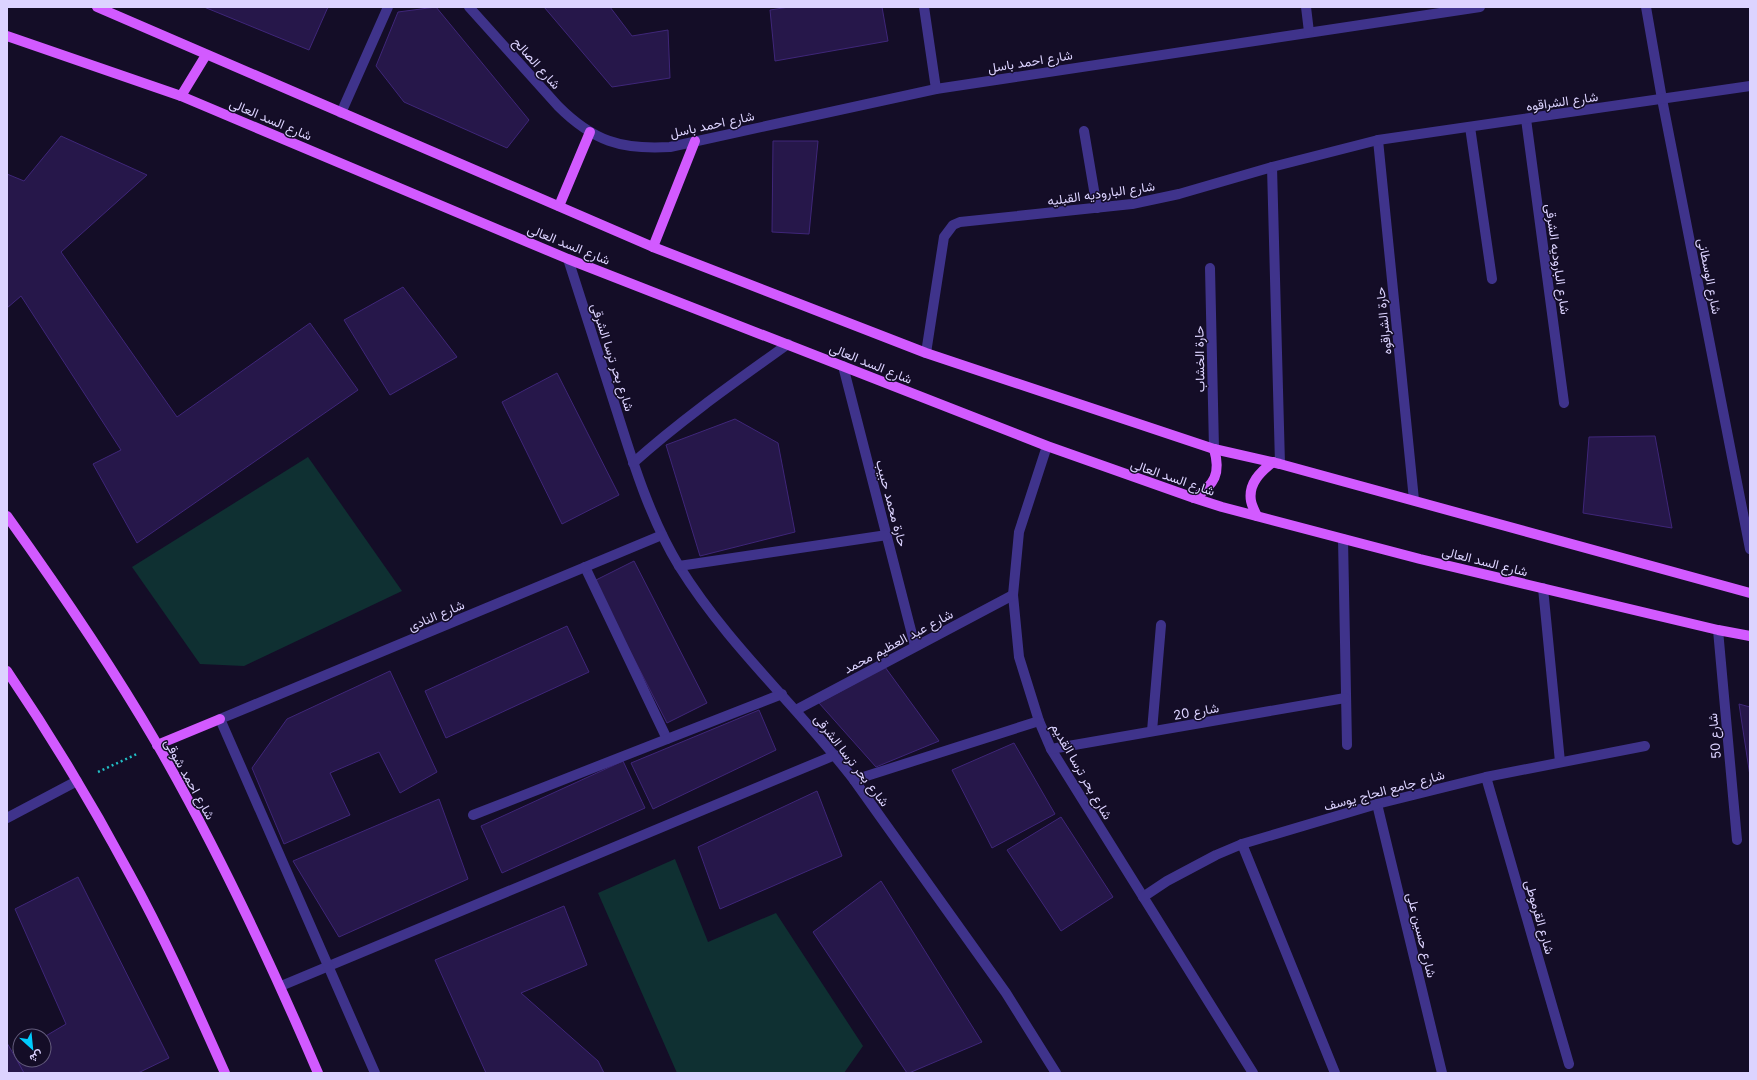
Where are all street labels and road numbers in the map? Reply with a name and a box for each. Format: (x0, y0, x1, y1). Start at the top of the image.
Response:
street label: شارع الصالح (508, 34, 564, 93)
street label: شارع احمد باسل (986, 46, 1074, 78)
street label: شارع الشراقوه (1525, 88, 1599, 116)
street label: شارع السد العالى (227, 94, 315, 145)
street label: شارع احمد باسل (668, 107, 756, 143)
street label: شارع الباروديه القبليه (1046, 178, 1156, 210)
street label: شارع الباروديه الشرقى (1540, 203, 1574, 316)
street label: شارع السد العالى (525, 220, 613, 270)
street label: شارع الوسطانى (1693, 237, 1725, 316)
street label: حارة الشراقوه (1371, 286, 1396, 356)
street label: شارع بحر ترسا الشرقى (586, 301, 638, 414)
street label: حارة الخشاب (1190, 325, 1209, 392)
street label: شارع السد العالى (827, 339, 915, 389)
street label: شارع السد العالى (1128, 455, 1217, 501)
street label: حارة محمد حبيب (872, 458, 911, 549)
street label: شارع السد العالى (1440, 543, 1530, 581)
street label: شارع النادى (405, 596, 467, 636)
street label: شارع عبد العظيم محمد (841, 605, 956, 678)
street label: شارع 20 (1172, 699, 1220, 725)
street label: شارع بحر ترسا الشرقى (809, 711, 893, 811)
street label: شارع 50 (1704, 712, 1726, 760)
street label: شارع بحر ترسا القديم (1046, 720, 1116, 823)
street label: شارع احمد شوقى (159, 736, 219, 823)
street label: شارع جامع الحاج يوسف (1322, 766, 1447, 816)
street label: شارع القرموطى (1520, 878, 1558, 957)
street label: شارع حسين على (1402, 891, 1440, 980)

